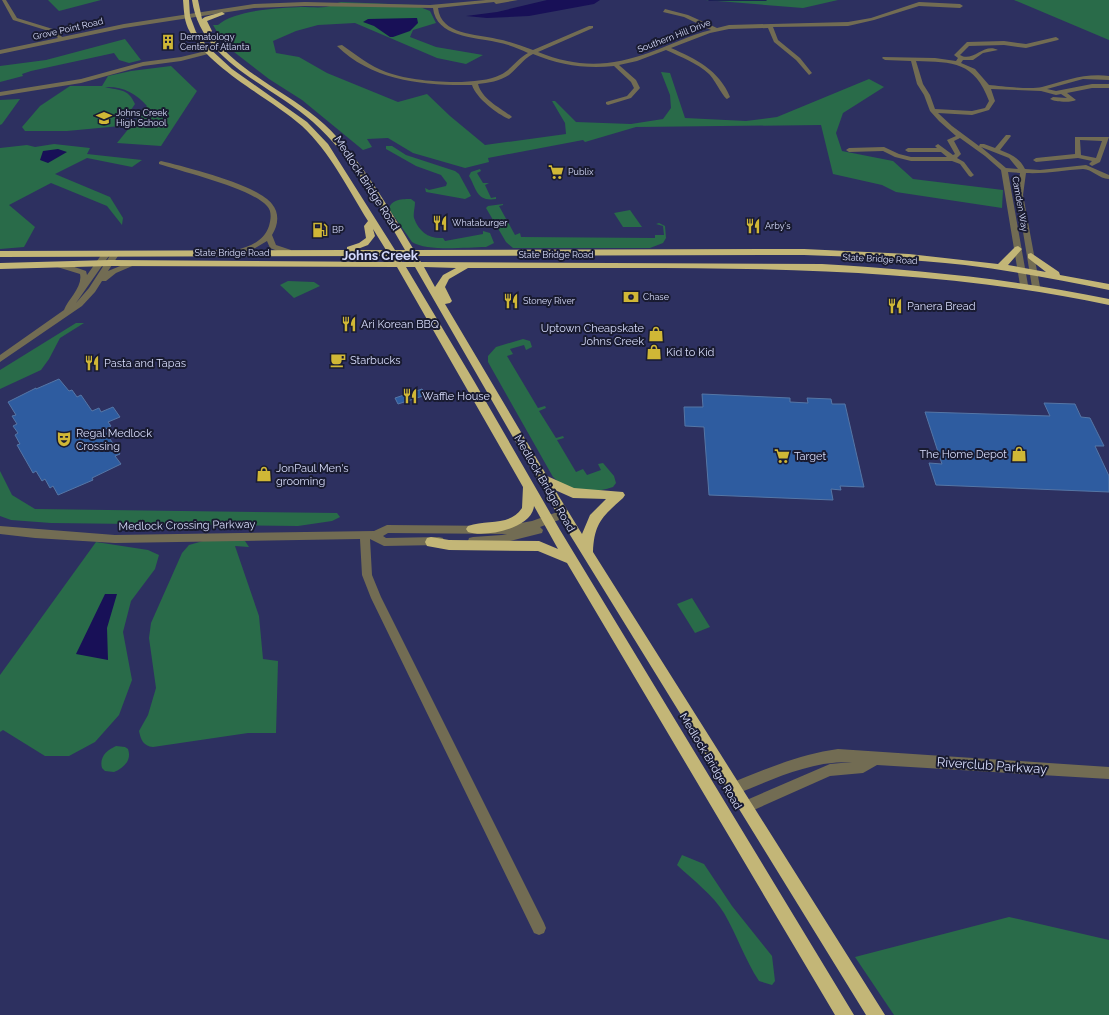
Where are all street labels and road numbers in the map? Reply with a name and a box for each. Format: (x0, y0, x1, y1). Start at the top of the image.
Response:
street label: Grove Point Road (32, 16, 104, 42)
street label: Southern Hill Drive (636, 17, 713, 55)
street label: Medlock Bridge Road (331, 134, 402, 233)
street label: Camden Way (1010, 176, 1030, 233)
street label: State Bridge Road (194, 248, 270, 258)
street label: State Bridge Road (518, 250, 594, 260)
street label: State Bridge Road (842, 252, 918, 266)
street label: Medlock Bridge Road (511, 432, 578, 534)
street label: Medlock Crossing Parkway (118, 518, 256, 533)
street label: Medlock Bridge Road (677, 711, 745, 812)
street label: Riverclub Parkway (936, 754, 1048, 777)

